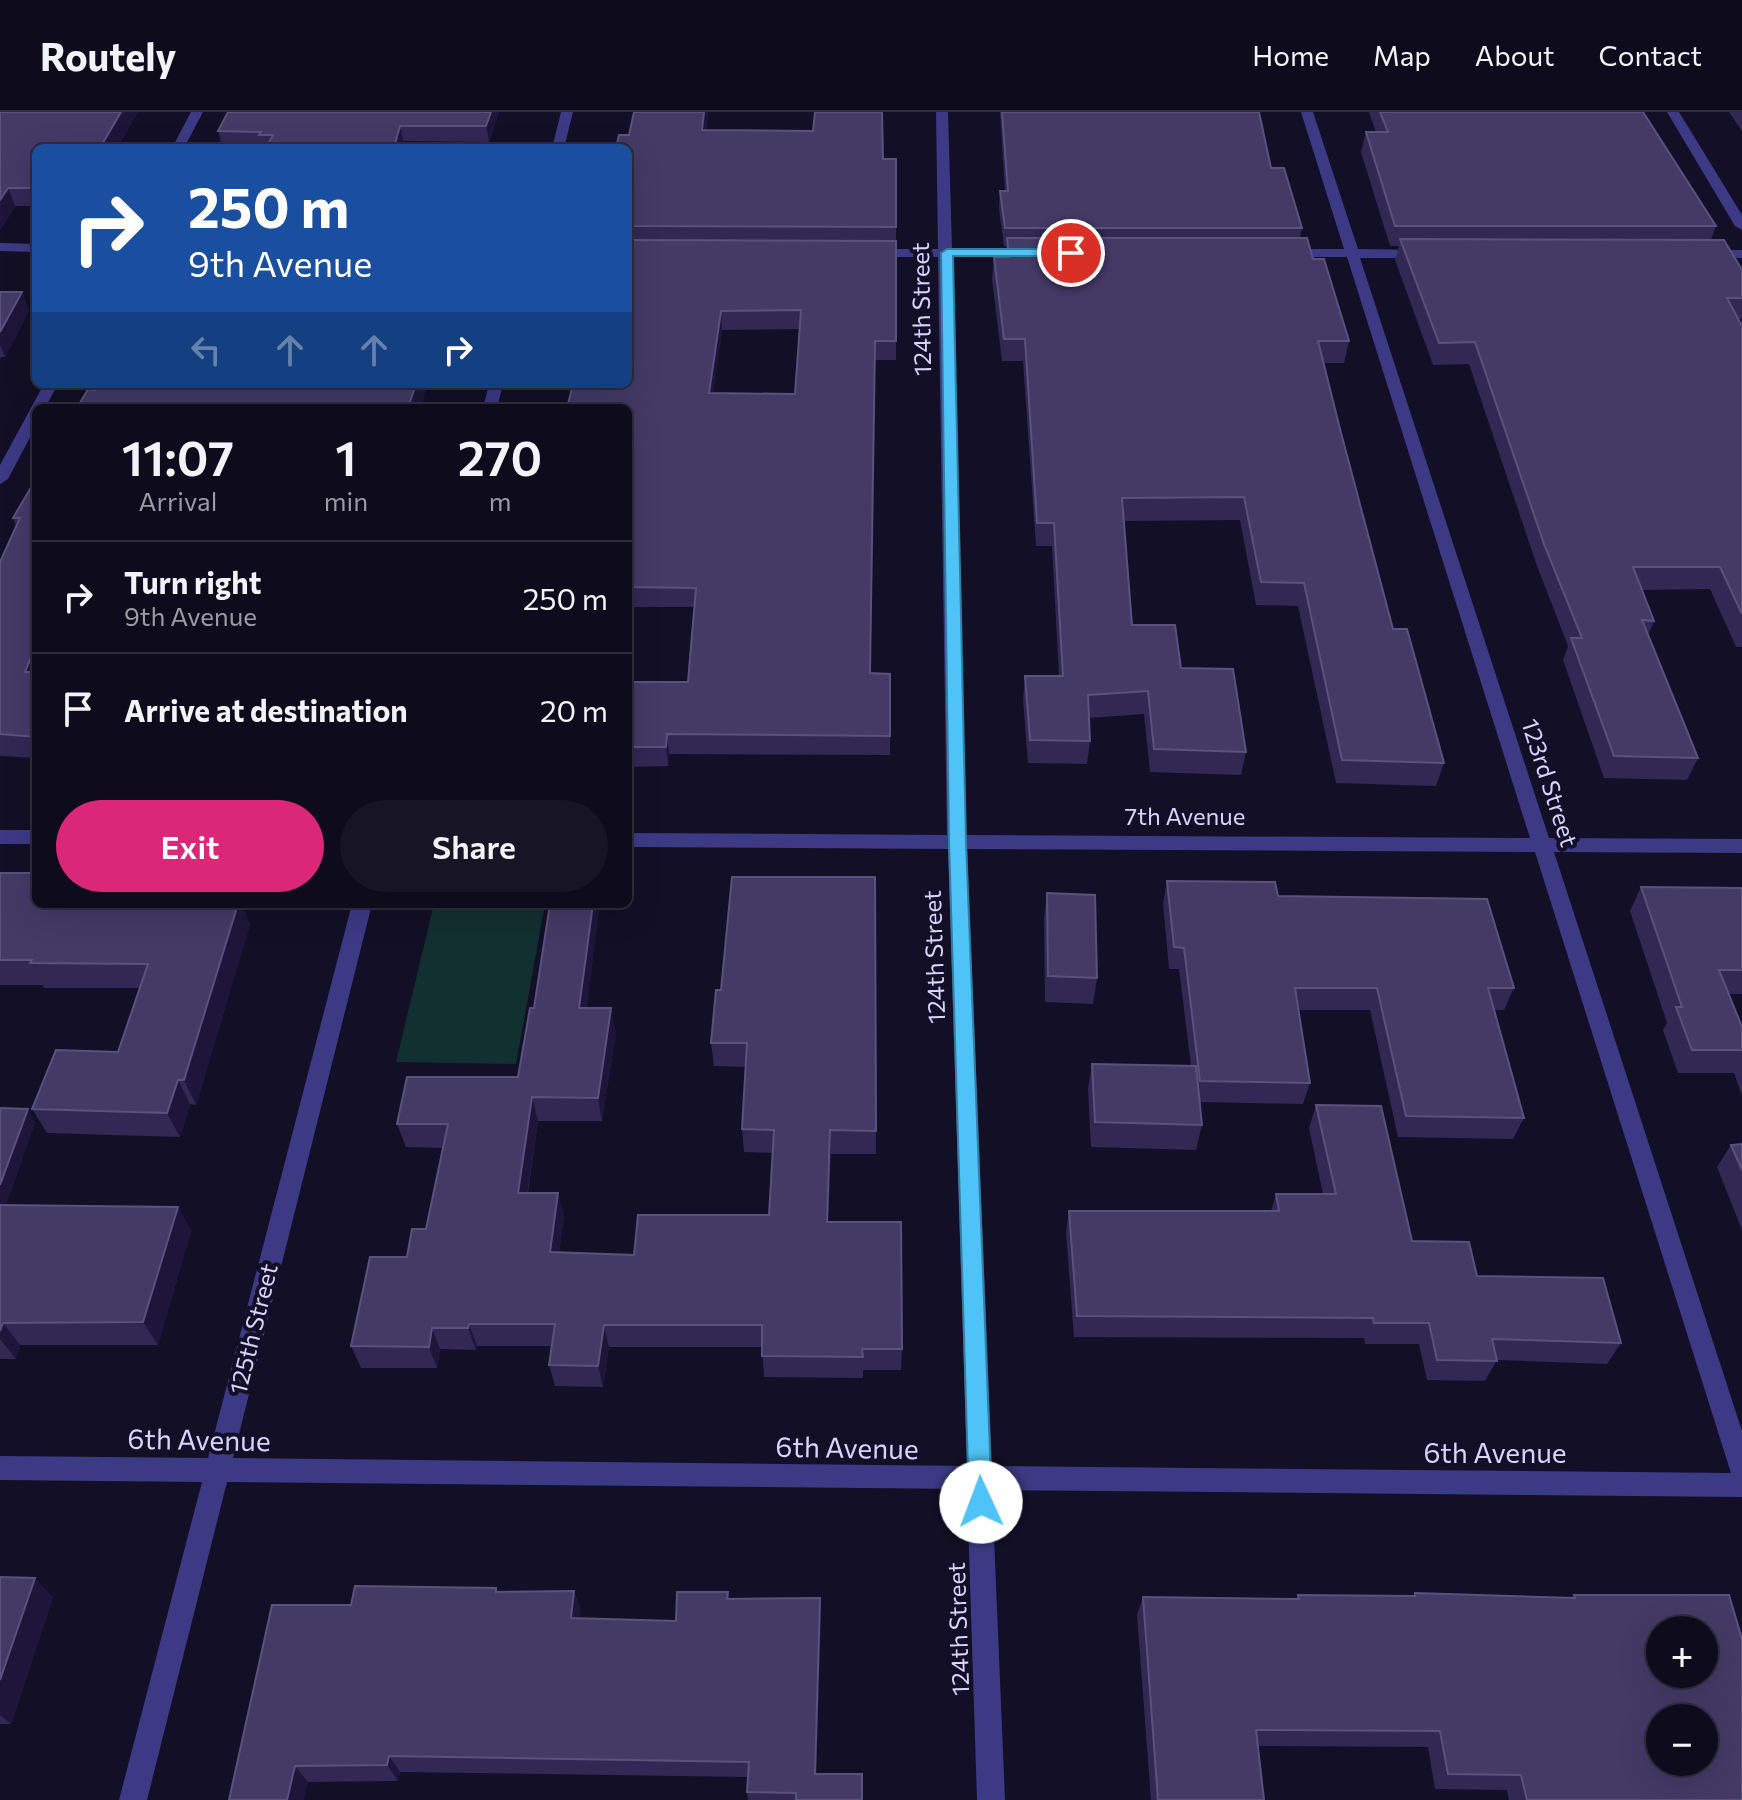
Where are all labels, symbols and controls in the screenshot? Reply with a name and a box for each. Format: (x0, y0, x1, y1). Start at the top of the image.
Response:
text: Routely (40, 32, 176, 79)
text: Home (1252, 38, 1329, 72)
text: Map (1373, 38, 1431, 72)
text: About (1475, 38, 1555, 72)
text: Contact (1599, 38, 1702, 72)
text: 250 m (188, 171, 349, 240)
icon: right (56, 176, 160, 280)
pin (1037, 219, 1105, 287)
icon: arrive (1049, 231, 1093, 275)
text: 9th Avenue (188, 240, 372, 284)
street label: 124th Street (905, 242, 936, 376)
icon: left (184, 328, 228, 372)
icon: ahead (268, 328, 312, 372)
icon: ahead (352, 328, 396, 372)
icon: right (436, 328, 480, 372)
text: 11:07 (122, 427, 234, 486)
text: 1 (335, 427, 357, 486)
text: 270 (458, 427, 542, 486)
text: Arrival (139, 485, 217, 516)
text: min (324, 485, 368, 516)
text: m (489, 485, 511, 516)
text: Turn right (124, 563, 261, 600)
icon: right (56, 575, 100, 619)
text: 250 m (523, 579, 608, 616)
text: 9th Avenue (124, 600, 257, 631)
icon: arrive (56, 687, 100, 731)
text: Arrive at destination (124, 691, 408, 728)
text: 20 m (540, 691, 608, 728)
street label: 123rd Street (1516, 715, 1585, 850)
button: Exit (56, 800, 324, 892)
button: Share (340, 800, 608, 892)
street label: 7th Avenue (1125, 801, 1245, 830)
street label: 124th Street (917, 890, 950, 1024)
street label: 125th Street (222, 1260, 283, 1397)
street label: 6th Avenue (127, 1421, 271, 1457)
street label: 6th Avenue (775, 1429, 919, 1465)
street label: 6th Avenue (1423, 1435, 1567, 1469)
position arrow (939, 1460, 1023, 1544)
street label: 124th Street (941, 1562, 974, 1696)
map controls (1646, 1616, 1718, 1776)
button: + (1646, 1616, 1718, 1688)
button: − (1646, 1704, 1718, 1776)

